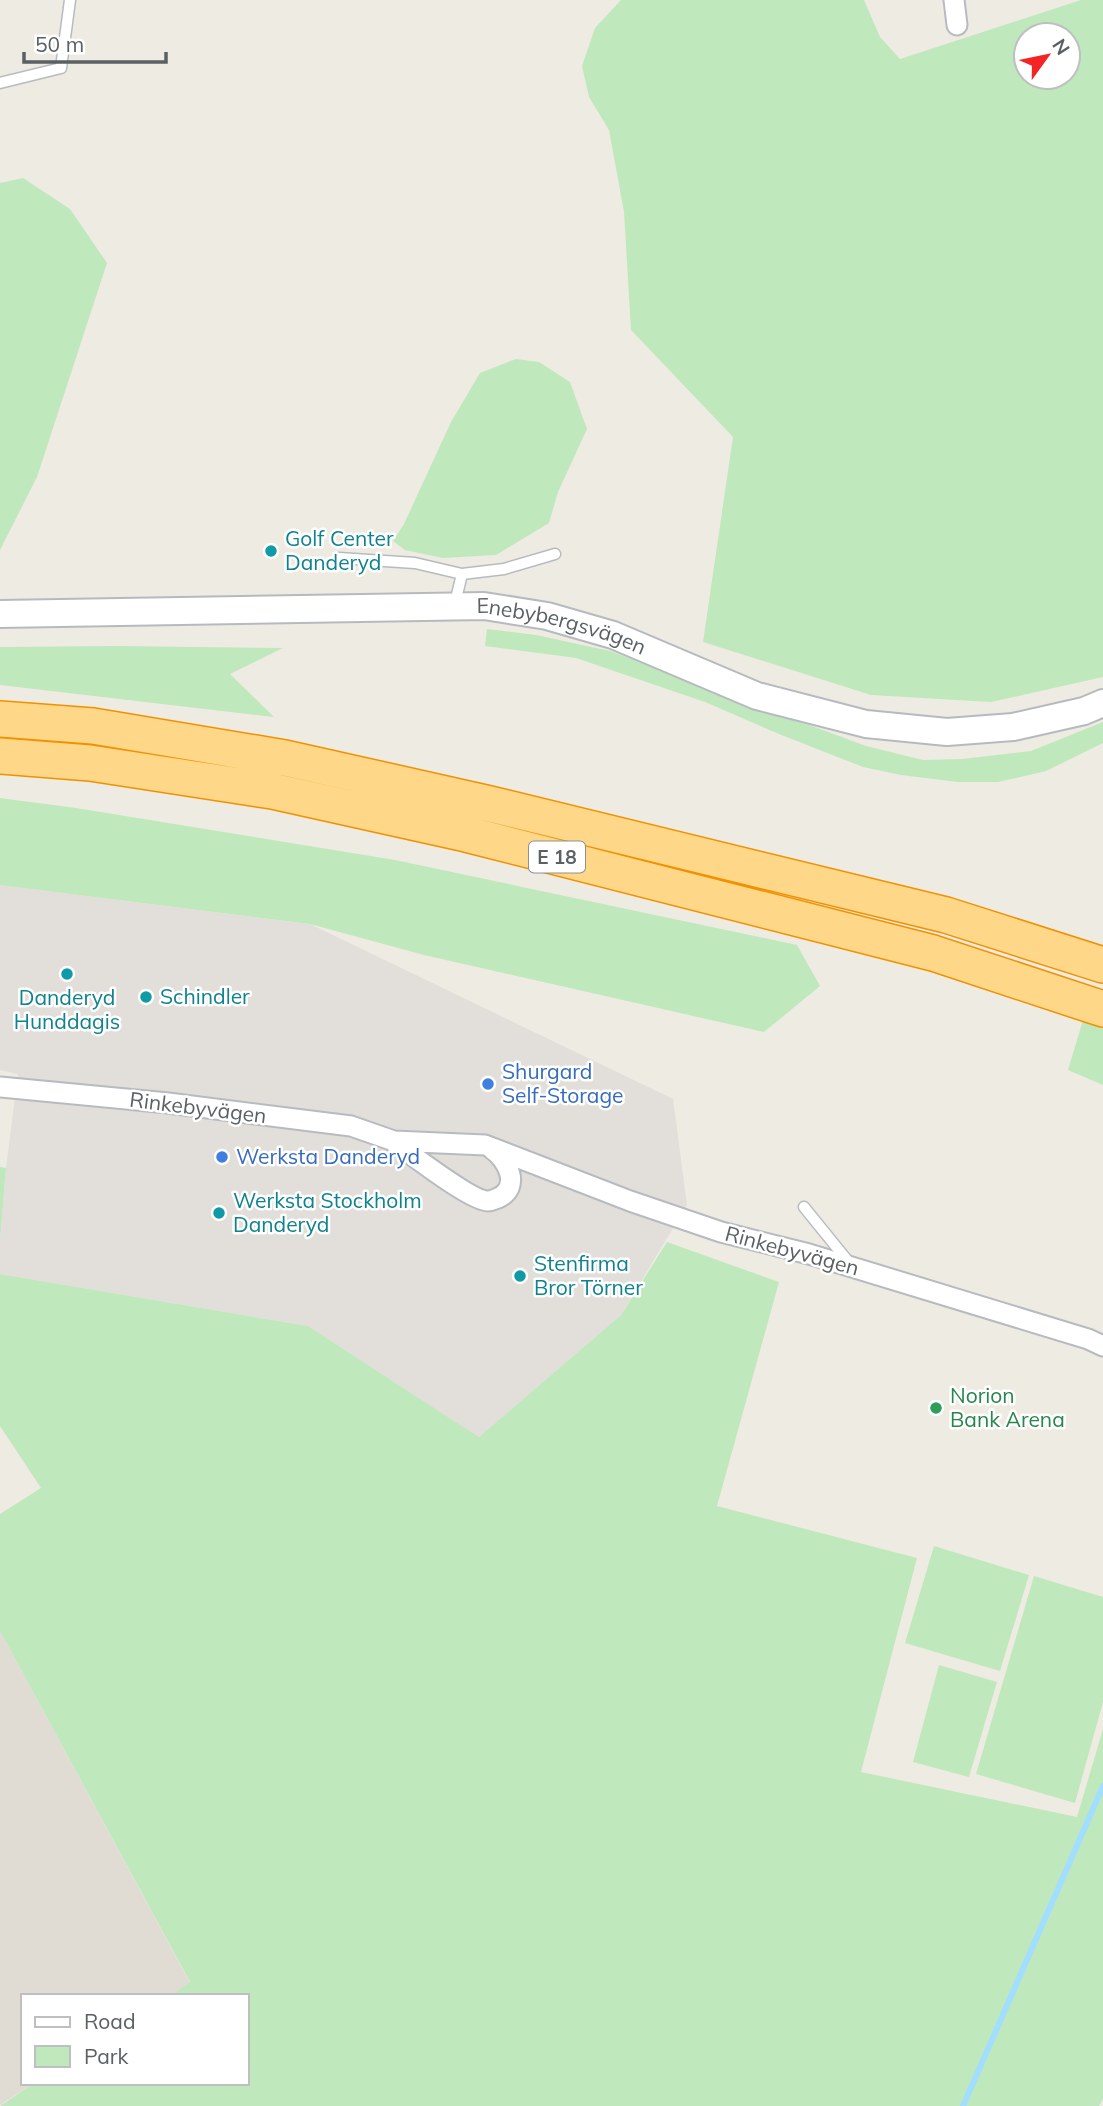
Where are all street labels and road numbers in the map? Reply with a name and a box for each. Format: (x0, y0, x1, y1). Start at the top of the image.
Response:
street label: Enebybergsvägen (477, 592, 650, 660)
road number: E 18 (529, 842, 585, 872)
street label: Rinkebyvägen (128, 1086, 268, 1128)
street label: Rinkebyvägen (722, 1220, 862, 1280)

